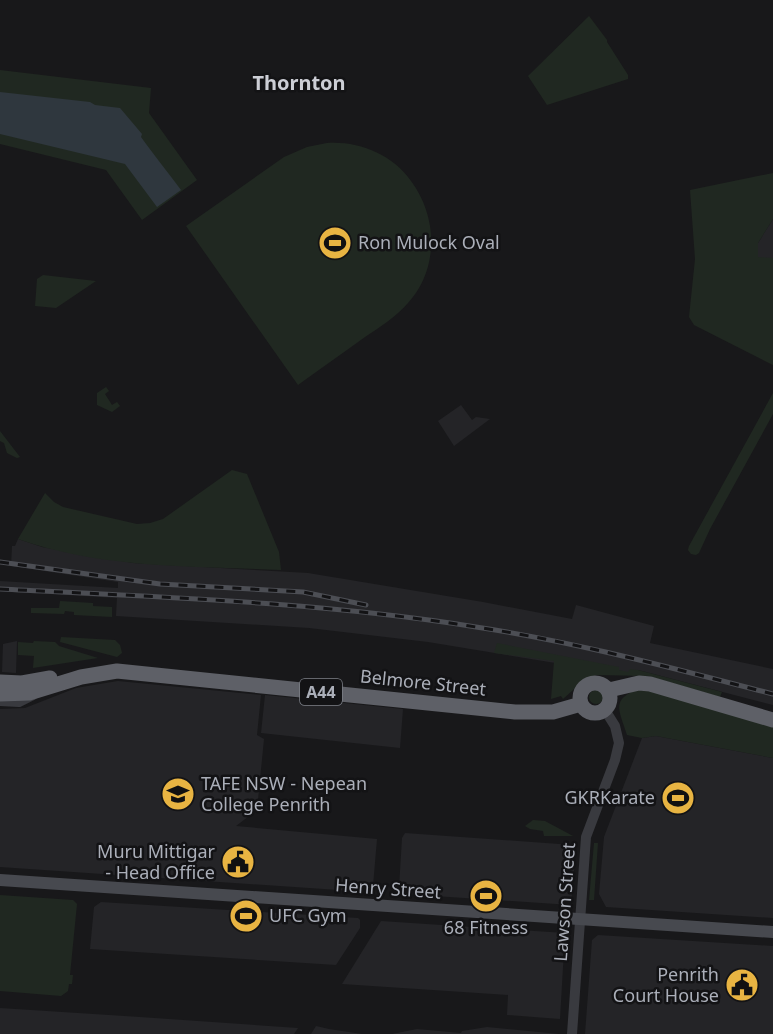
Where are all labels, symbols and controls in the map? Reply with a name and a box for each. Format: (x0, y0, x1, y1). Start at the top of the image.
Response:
district label: Thornton (252, 69, 346, 96)
sports icon: Ron Mulock Oval (317, 225, 353, 261)
place label: Ron Mulock Oval (358, 230, 500, 254)
street label: Belmore Street (359, 663, 488, 701)
road number: A44 (300, 679, 342, 705)
place label: TAFE NSW - Nepean College Penrith (201, 771, 367, 816)
school or university icon: TAFE NSW - Nepean College Penrith (160, 776, 196, 812)
sports icon: GKRKarate (660, 780, 696, 816)
place label: GKRKarate (564, 785, 655, 809)
place label: Muru Mittigar - Head Office (97, 839, 216, 884)
street label: Lawson Street (548, 841, 580, 962)
public building icon: Muru Mittigar - Head Office (220, 844, 256, 880)
street label: Henry Street (334, 872, 442, 904)
sports icon: 68 Fitness (468, 878, 504, 914)
sports icon: UFC Gym (228, 898, 264, 934)
place label: UFC Gym (269, 903, 347, 927)
place label: 68 Fitness (444, 915, 528, 939)
place label: Penrith Court House (613, 962, 719, 1007)
public building icon: Penrith Court House (724, 967, 760, 1003)

